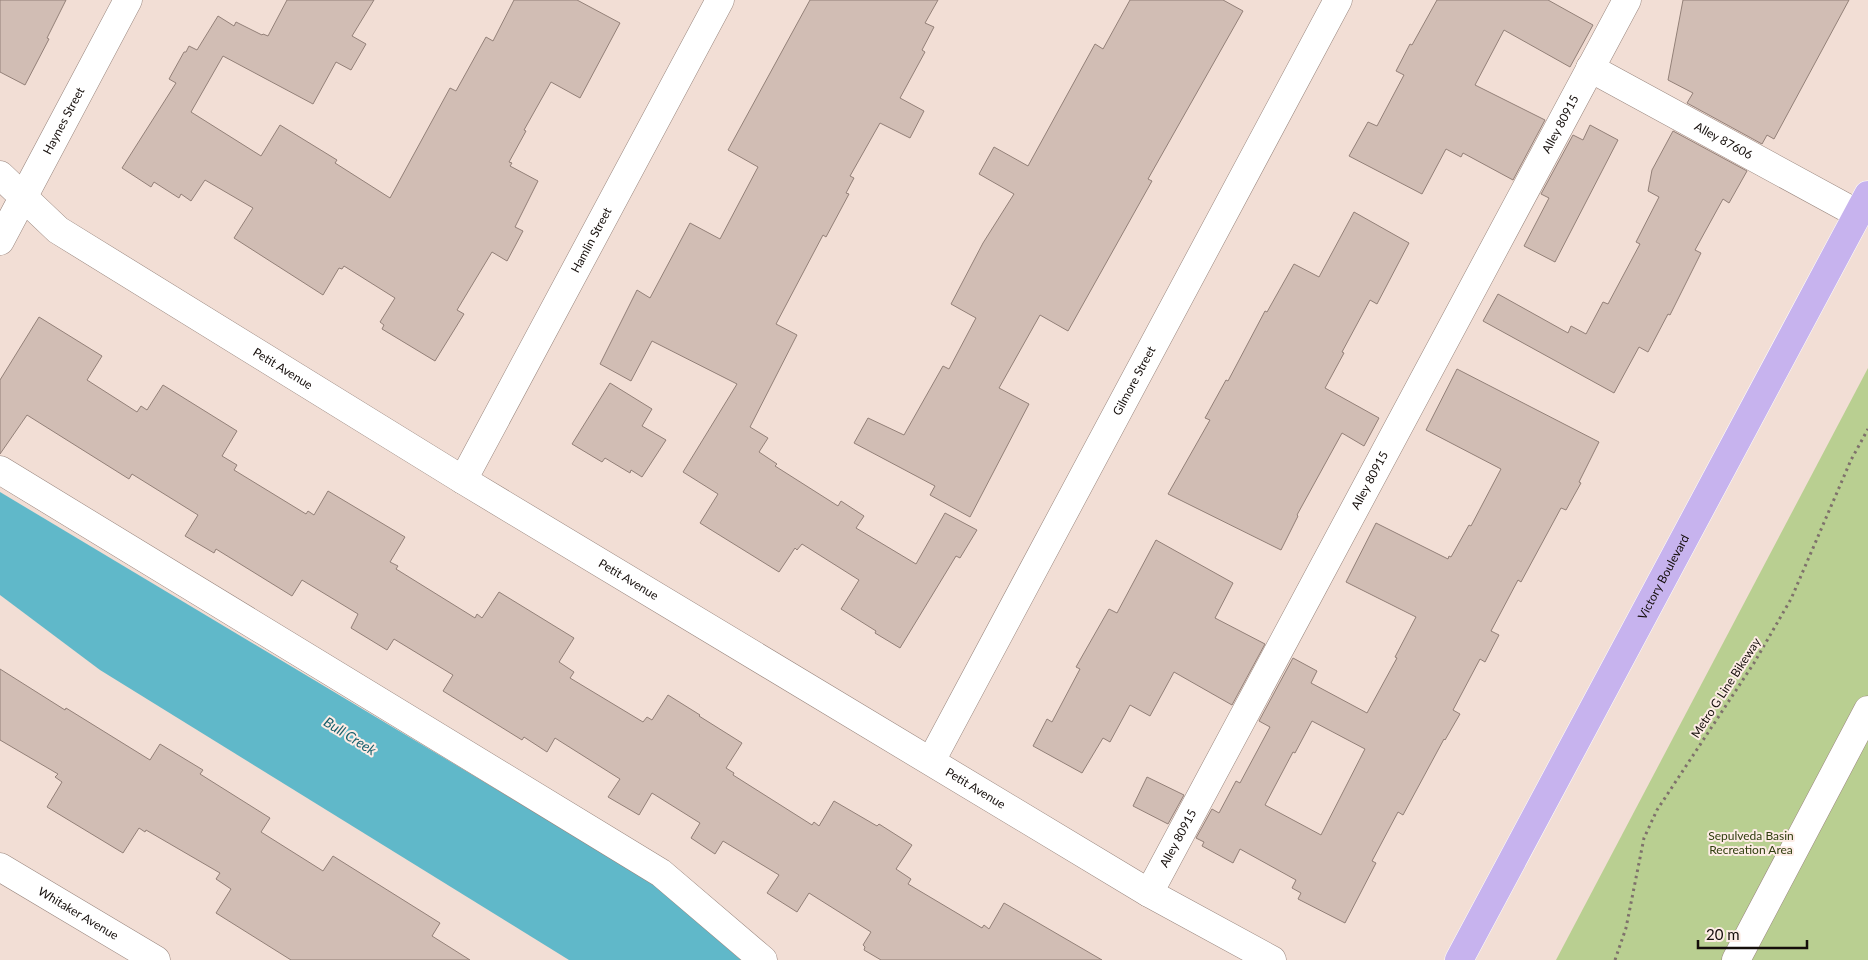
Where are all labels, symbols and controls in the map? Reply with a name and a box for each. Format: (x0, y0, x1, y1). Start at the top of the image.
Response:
street label: Haynes Street (39, 84, 88, 157)
street label: Alley 80915 (1538, 92, 1582, 156)
street label: Alley 87606 (1692, 118, 1755, 162)
street label: Hamlin Street (567, 204, 615, 275)
street label: Gilmore Street (1109, 343, 1159, 418)
street label: Petit Avenue (250, 344, 316, 392)
street label: Alley 80915 (1348, 448, 1391, 512)
street label: Victory Boulevard (1634, 532, 1692, 622)
street label: Petit Avenue (596, 555, 661, 603)
street label: Metro G Line Bikeway (1688, 634, 1764, 741)
water label: Bull Creek (321, 713, 380, 758)
street label: Petit Avenue (943, 764, 1008, 812)
street label: Alley 80915 (1156, 806, 1200, 870)
park label: Sepulveda Basin Recreation Area (1708, 828, 1794, 857)
street label: Whitaker Avenue (36, 883, 121, 943)
scale bar (1698, 918, 1807, 950)
text: 20 m (1706, 925, 1740, 943)

